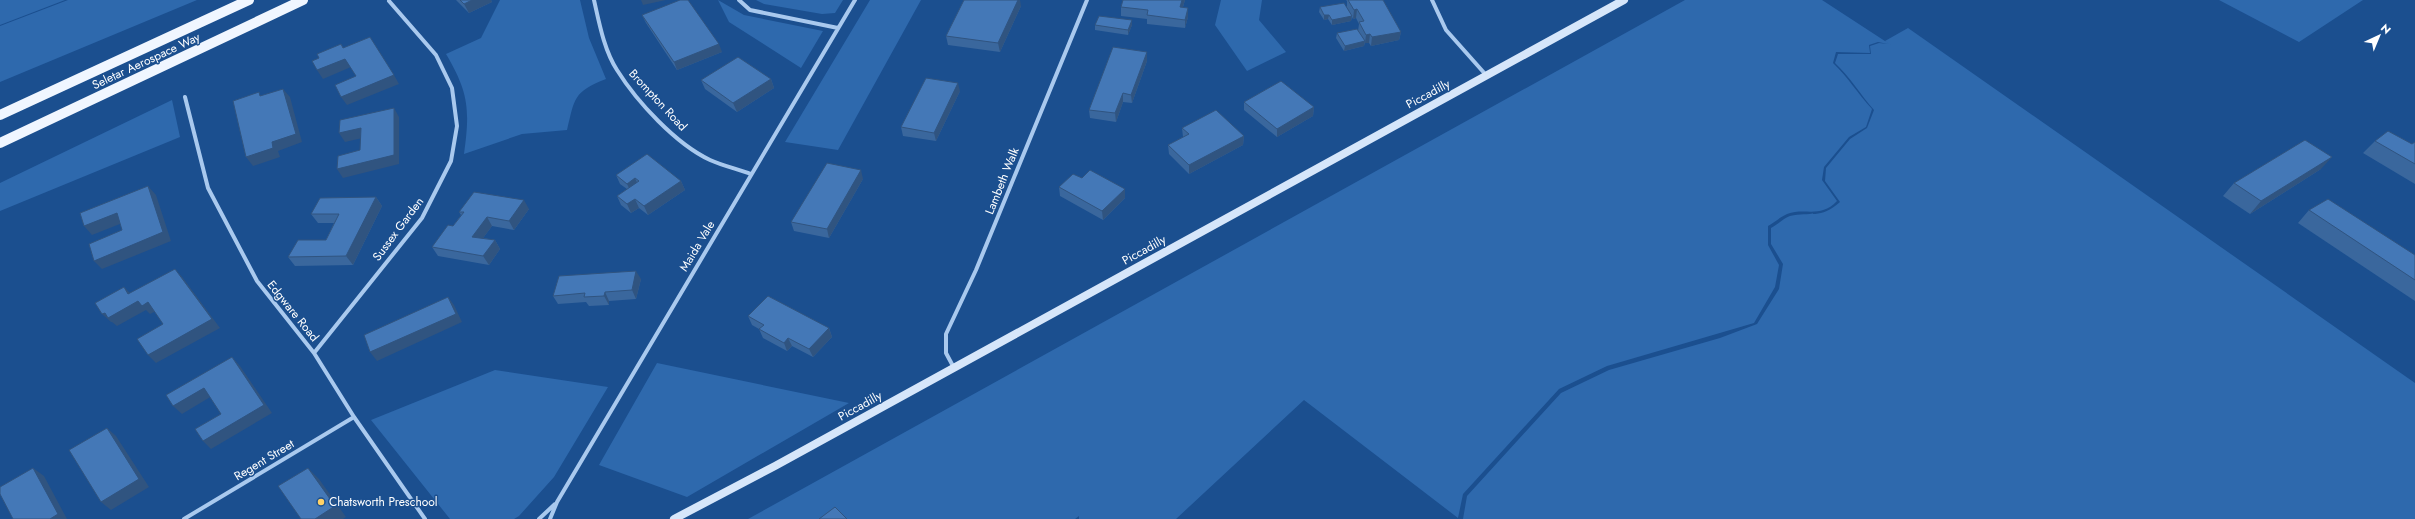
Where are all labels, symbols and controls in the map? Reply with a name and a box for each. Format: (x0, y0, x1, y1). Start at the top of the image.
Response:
north arrow (2359, 16, 2399, 56)
text: N (2377, 20, 2395, 38)
street label: Seletar Aerospace Way (89, 28, 204, 94)
street label: Brompton Road (625, 65, 691, 135)
street label: Piccadilly (1403, 75, 1454, 113)
street label: Lambeth Walk (980, 144, 1024, 217)
street label: Sussex Garden (368, 193, 428, 265)
street label: Maida Vale (675, 217, 719, 275)
street label: Piccadilly (1119, 230, 1170, 269)
street label: Edgware Road (263, 277, 323, 345)
street label: Piccadilly (835, 386, 886, 425)
street label: Regent Street (231, 435, 298, 485)
place label: Chatsworth Preschool (329, 493, 438, 511)
marker: Chatsworth Preschool (316, 497, 326, 507)

